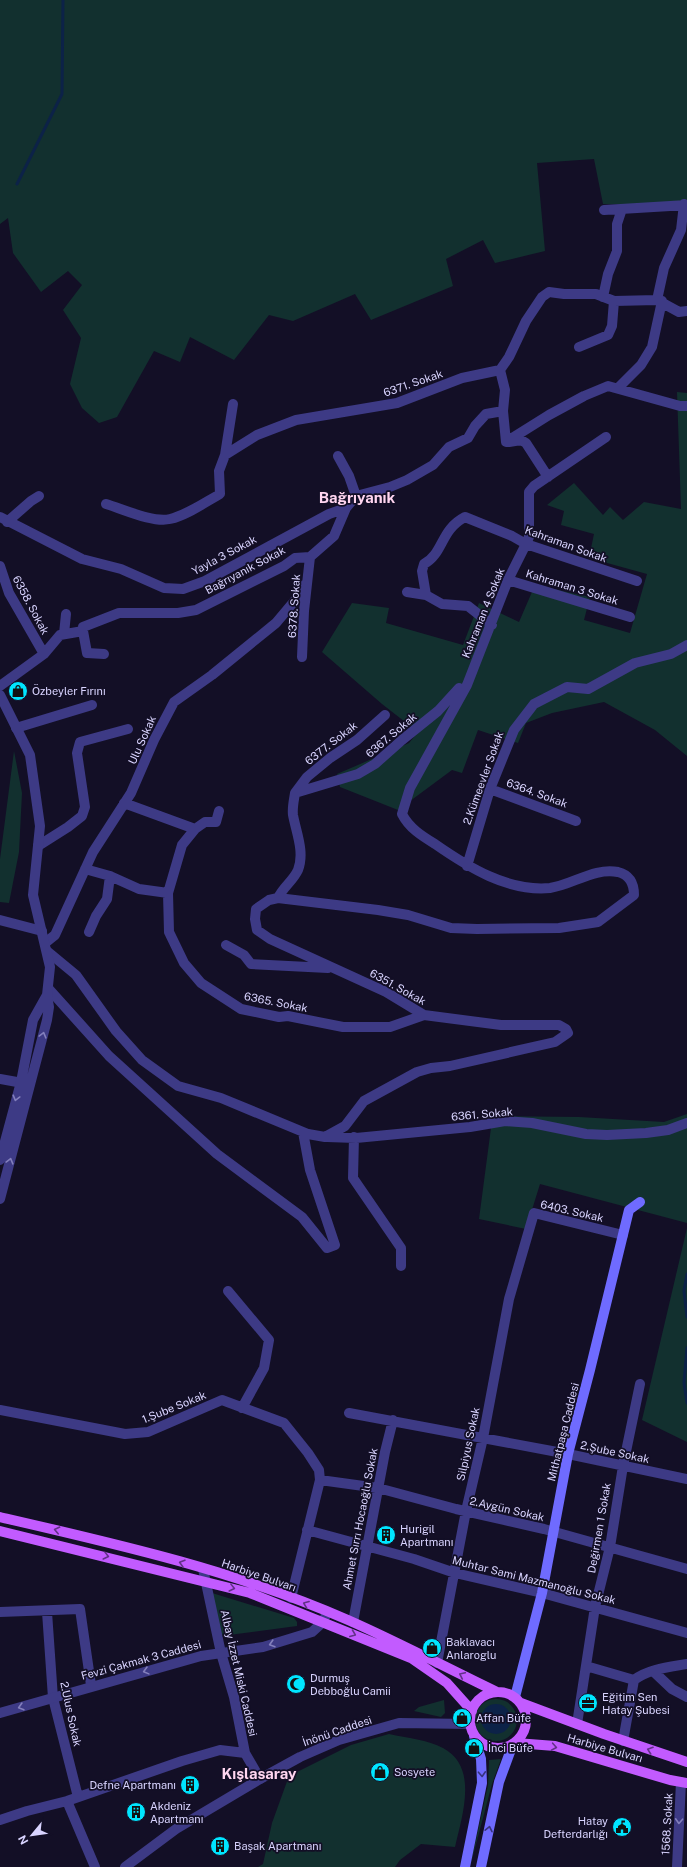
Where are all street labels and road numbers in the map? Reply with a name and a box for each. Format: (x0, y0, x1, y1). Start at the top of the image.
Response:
street label: 6371. Sokak (382, 367, 444, 399)
street label: Kahraman Sokak (523, 524, 609, 564)
street label: Yayla 3 Sokak (190, 533, 258, 577)
street label: Bağrıyanık Sokak (203, 544, 287, 596)
street label: Kahraman 4 Sokak (459, 566, 507, 660)
street label: Kahraman 3 Sokak (524, 567, 620, 607)
street label: 6358. Sokak (10, 574, 52, 636)
street label: 6378. Sokak (286, 574, 302, 638)
street label: 6367. Sokak (363, 710, 419, 760)
street label: Ulu Sokak (126, 714, 158, 766)
street label: 6377. Sokak (303, 719, 359, 767)
street label: 2.Kümeevler Sokak (461, 730, 505, 826)
street label: 6364. Sokak (505, 776, 569, 810)
street label: 6351. Sokak (368, 967, 428, 1007)
street label: 6365. Sokak (243, 990, 309, 1014)
street label: 6361. Sokak (451, 1105, 513, 1123)
street label: 6403. Sokak (539, 1198, 605, 1224)
street label: Mithatpaşa Caddesi (545, 1381, 582, 1483)
street label: 1.Şube Sokak (140, 1389, 208, 1426)
street label: Silpiyus Sokak (454, 1406, 482, 1482)
street label: 2.Şube Sokak (579, 1439, 651, 1466)
street label: Ahmet Sırrı Hocaoğlu Sokak (340, 1447, 380, 1591)
street label: Değirmen 1 Sokak (585, 1482, 613, 1574)
street label: 2.Aygün Sokak (468, 1495, 546, 1523)
street label: Muhtar Sami Mazmanoğlu Sokak (451, 1554, 617, 1606)
street label: Harbiye Bulvarı (220, 1557, 298, 1593)
street label: Albay İzzet Miski Caddesi (219, 1608, 260, 1737)
street label: Fevzi Çakmak 3 Caddesi (80, 1638, 203, 1683)
street label: 2.Ulus Sokak (58, 1680, 84, 1748)
street label: İnönü Caddesi (301, 1713, 373, 1748)
street label: Harbiye Bulvarı (566, 1731, 644, 1765)
street label: 1568. Sokak (659, 1793, 675, 1855)

